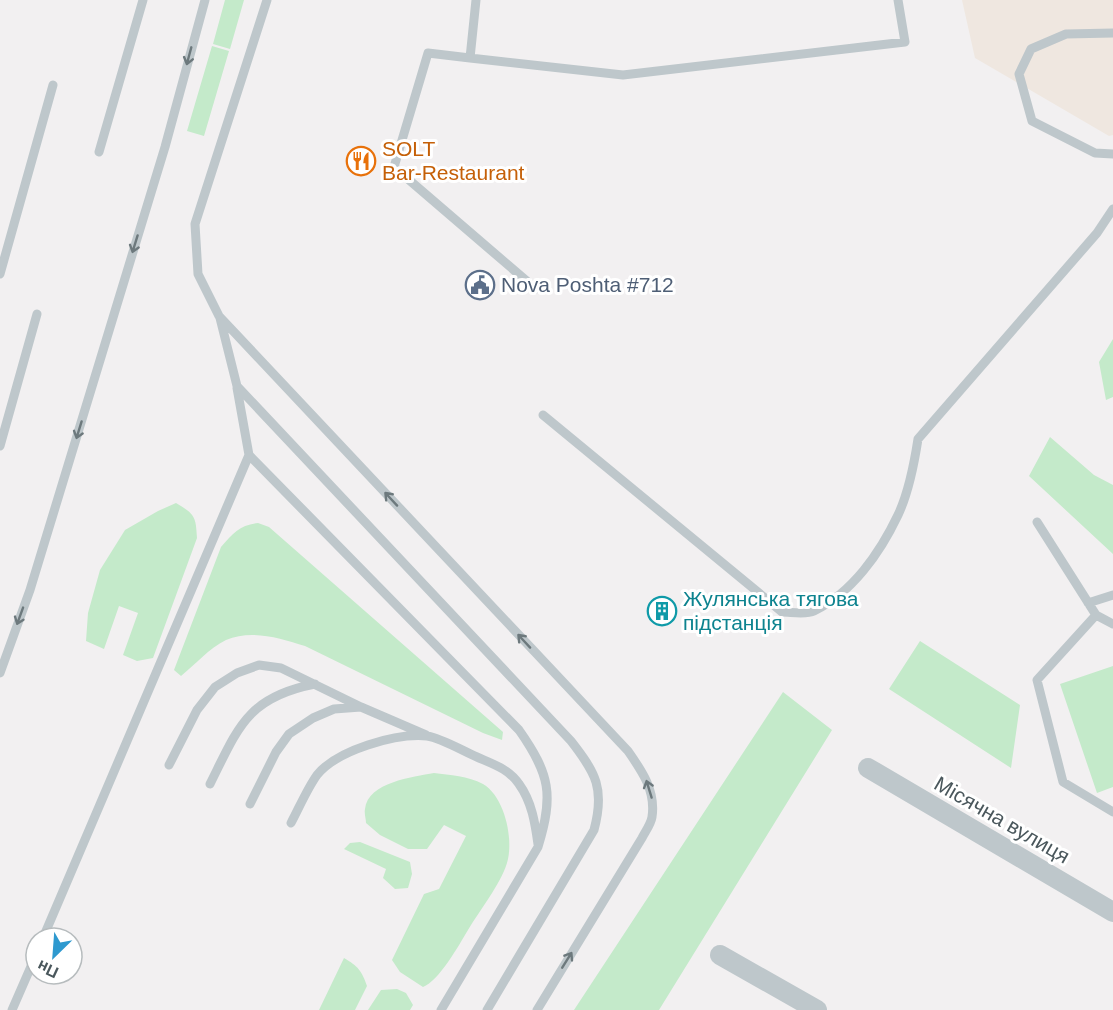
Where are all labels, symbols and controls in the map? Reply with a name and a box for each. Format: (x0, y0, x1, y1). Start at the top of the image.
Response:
one-way arrow (183, 47, 195, 66)
place label: SOLT Bar-Restaurant (382, 137, 525, 184)
restaurant icon: SOLT Bar-Restaurant (345, 145, 377, 177)
one-way arrow (129, 234, 140, 253)
public building icon: Nova Poshta #712 (464, 269, 496, 301)
place label: Nova Poshta #712 (501, 273, 674, 296)
one-way arrow (72, 420, 83, 439)
one-way arrow (384, 491, 398, 506)
place label: Жулянська тягова підстанція (683, 587, 859, 634)
building icon: Жулянська тягова підстанція (646, 595, 678, 627)
one-way arrow (14, 607, 25, 625)
one-way arrow (517, 633, 532, 648)
street label: Місячна вулиця (931, 772, 1074, 868)
one-way arrow (643, 780, 654, 799)
north arrow (24, 926, 84, 986)
one-way arrow (562, 952, 574, 969)
text: Пн (35, 957, 61, 981)

